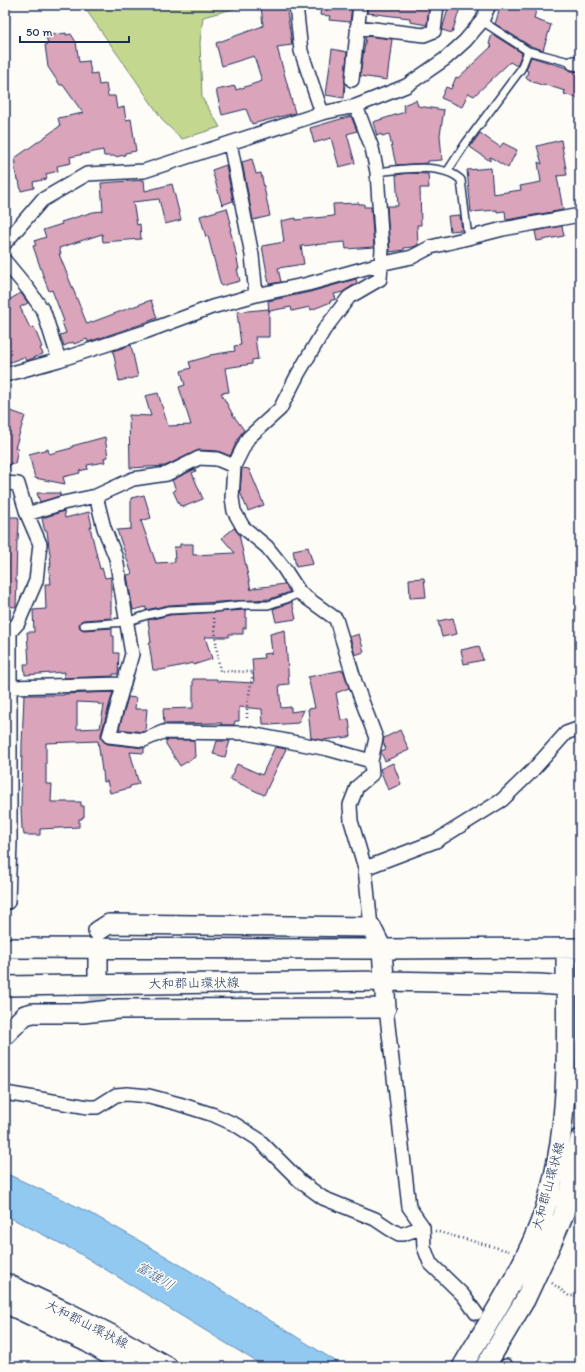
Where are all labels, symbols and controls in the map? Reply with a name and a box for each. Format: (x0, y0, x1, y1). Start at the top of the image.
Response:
scale bar (20, 18, 129, 44)
text: 50 m (26, 25, 52, 39)
street label: 大和郡山環状線 (148, 975, 241, 991)
street label: 大和郡山環状線 (529, 1139, 567, 1232)
water label: 富雄川 (133, 1258, 177, 1294)
street label: 大和郡山環状線 (43, 1297, 132, 1352)

